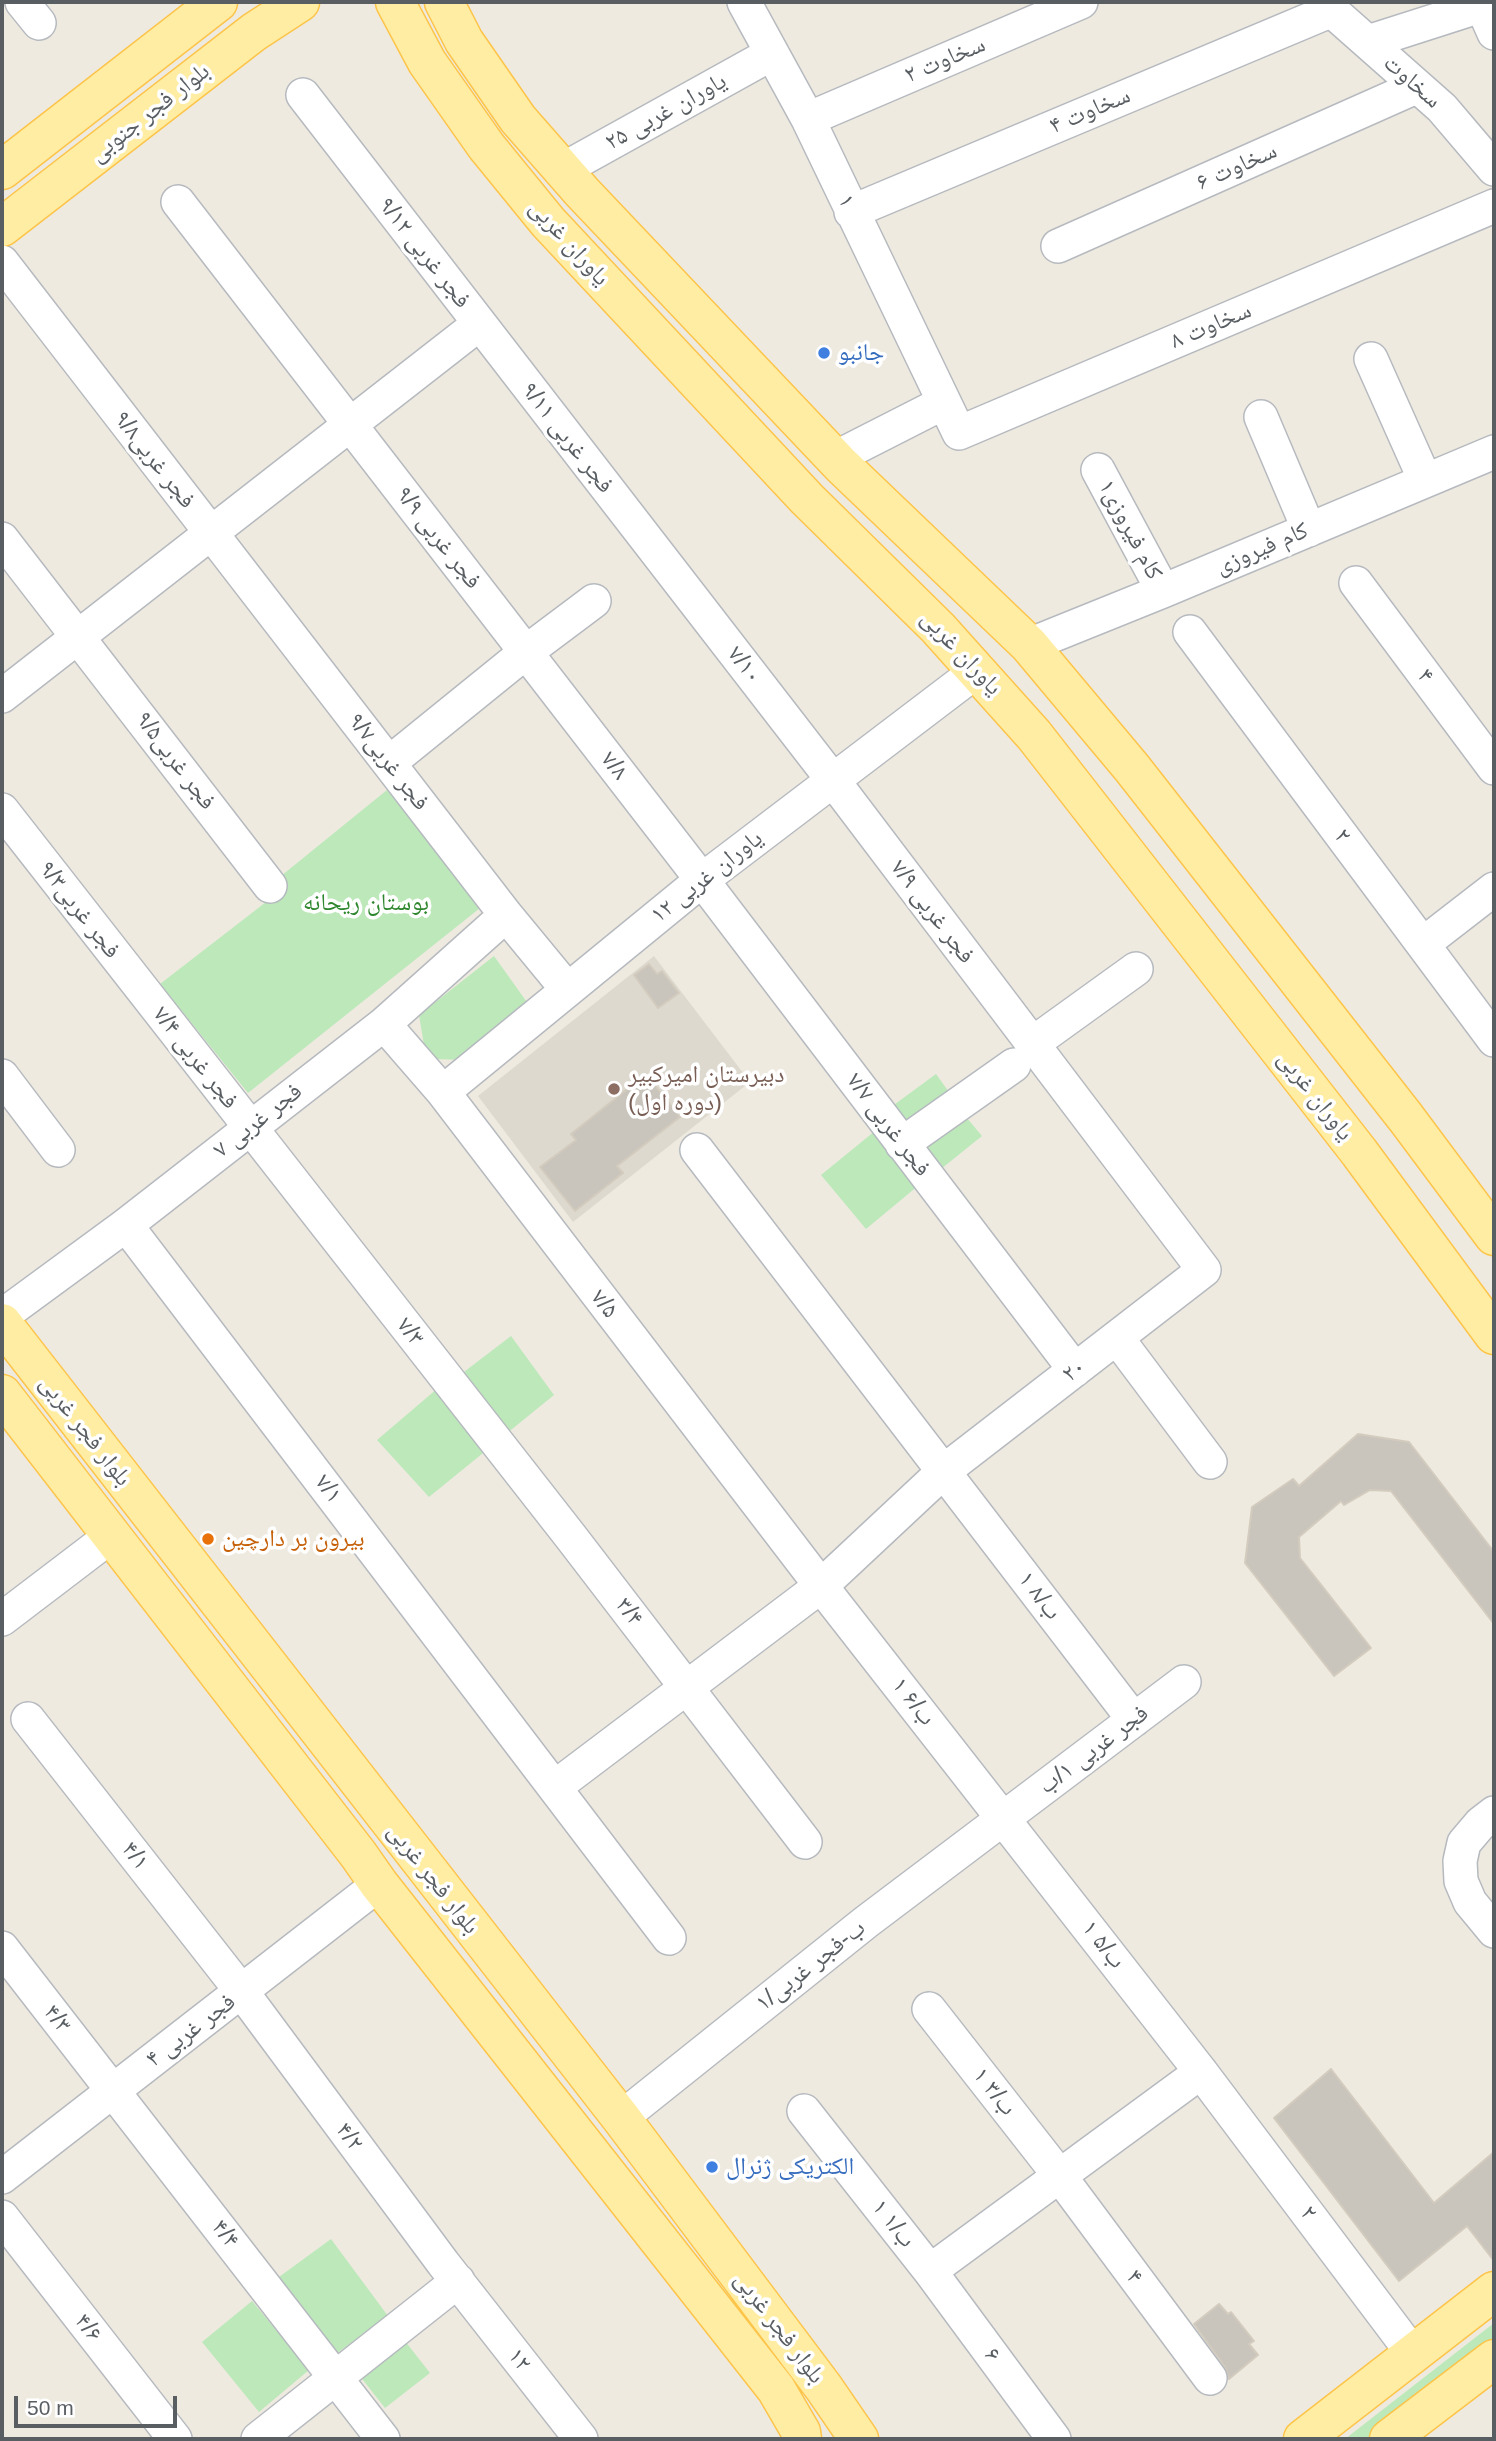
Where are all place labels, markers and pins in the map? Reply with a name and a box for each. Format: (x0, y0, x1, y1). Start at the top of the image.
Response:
place label: جانبو (838, 339, 884, 367)
marker: جانبو (816, 345, 832, 361)
place label: دبیرستان امیرکبیر (دوره اول) (628, 1061, 784, 1117)
marker: دبیرستان امیرکبیر (دوره اول) (606, 1081, 622, 1097)
place label: بیرون بر دارچین (222, 1525, 365, 1553)
marker: بیرون بر دارچین (200, 1531, 216, 1547)
place label: الکتریکی ژنرال (726, 2153, 854, 2181)
marker: الکتریکی ژنرال (704, 2159, 720, 2175)

